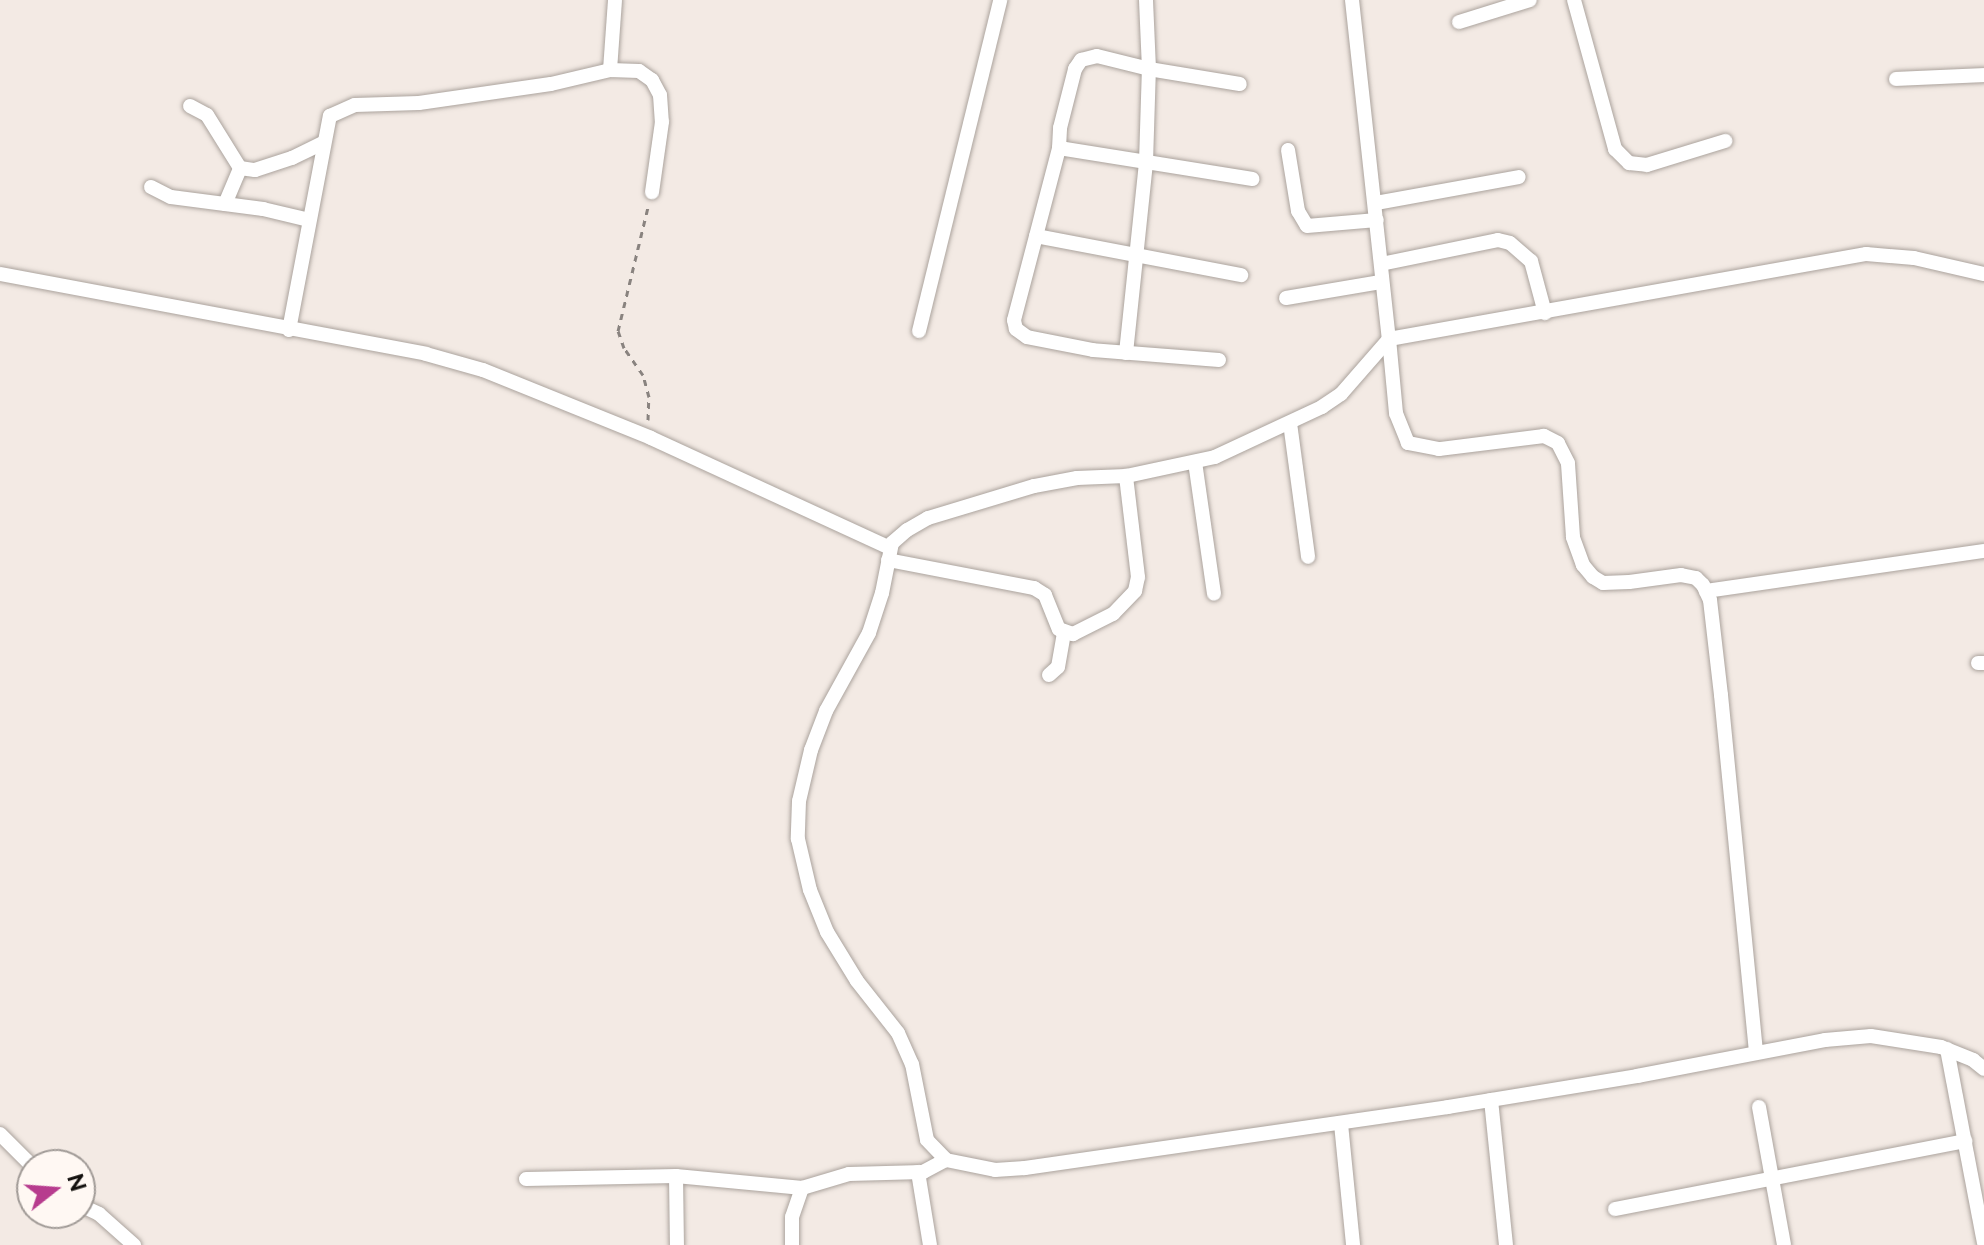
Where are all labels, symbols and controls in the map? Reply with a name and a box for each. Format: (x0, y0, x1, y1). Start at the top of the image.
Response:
north arrow (16, 1149, 96, 1229)
text: N (62, 1171, 92, 1194)

